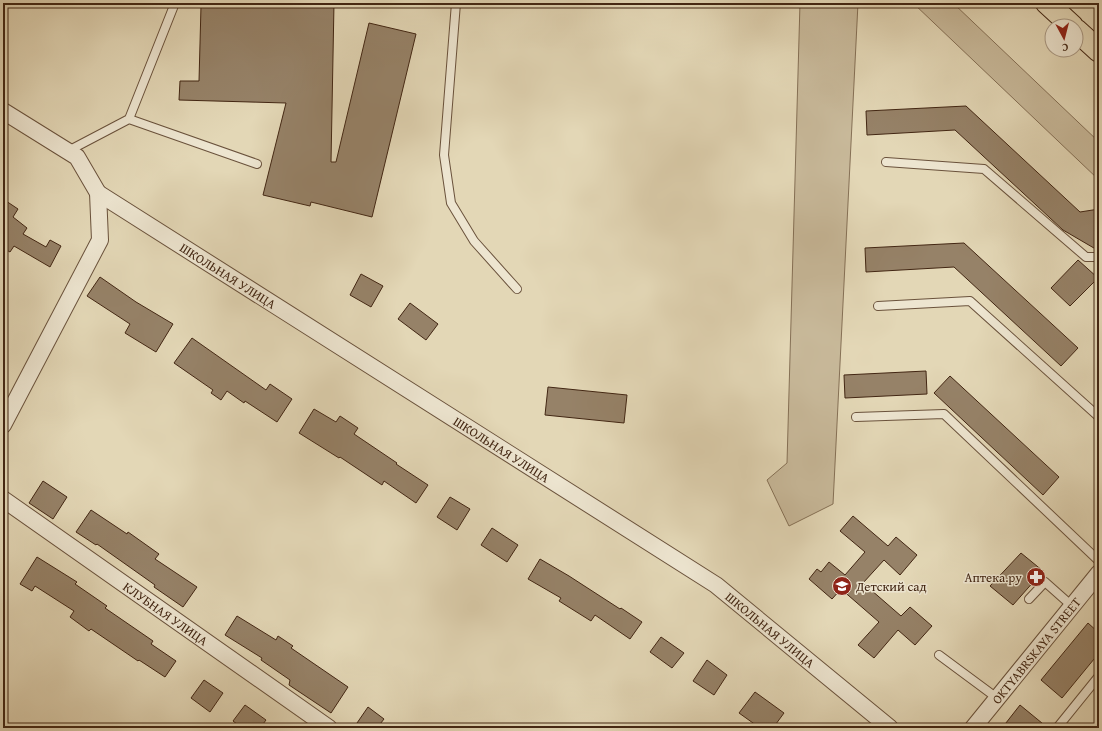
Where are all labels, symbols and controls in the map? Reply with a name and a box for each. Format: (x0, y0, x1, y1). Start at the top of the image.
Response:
north arrow (1044, 18, 1084, 58)
text: С (1061, 40, 1069, 56)
street label: ШКОЛЬНАЯ УЛИЦА (176, 238, 280, 313)
street label: ШКОЛЬНАЯ УЛИЦА (450, 411, 554, 487)
pharmacy icon: Аптека.ру (1025, 566, 1047, 588)
place label: Аптека.ру (965, 568, 1022, 587)
school or university icon: Детский сад (831, 575, 853, 597)
street label: КЛУБНАЯ УЛИЦА (120, 577, 212, 650)
place label: Детский сад (855, 577, 927, 596)
street label: ШКОЛЬНАЯ УЛИЦА (721, 587, 819, 672)
street label: OKTYABRSKAYA STREET (987, 592, 1086, 708)

